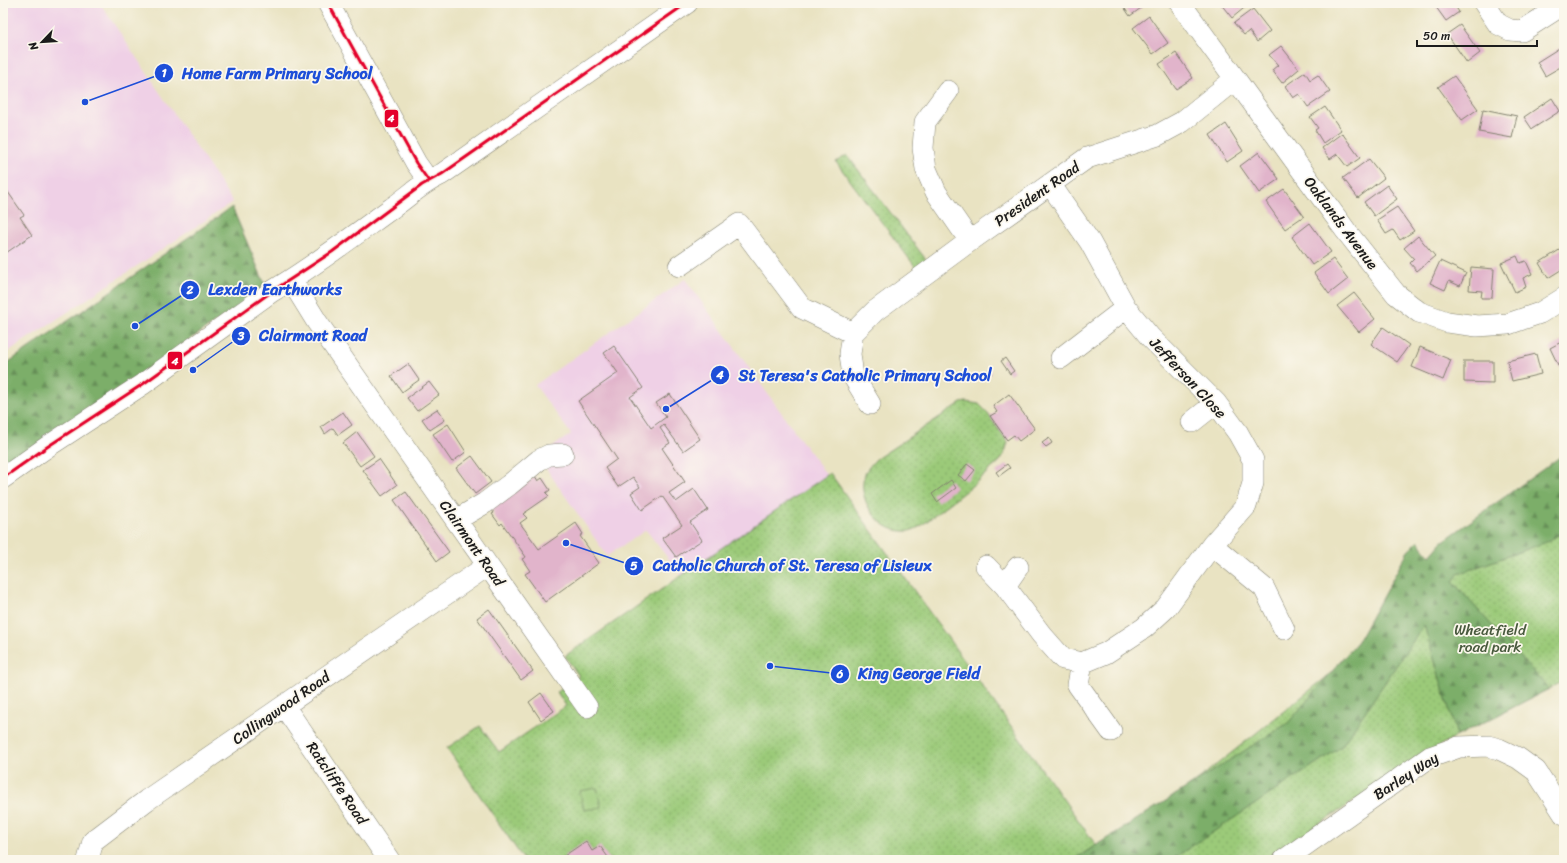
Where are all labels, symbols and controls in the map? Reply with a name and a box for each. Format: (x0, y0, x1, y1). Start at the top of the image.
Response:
north arrow (22, 22, 62, 62)
scale bar (1417, 22, 1537, 48)
text: 50 m (1423, 25, 1450, 47)
text: N (23, 38, 44, 54)
callout: Home Farm Primary School (154, 59, 381, 87)
text: Home Farm Primary School (181, 59, 374, 88)
text: 1 (161, 62, 167, 84)
line badge: 4 (384, 109, 399, 128)
text: 4 (387, 109, 395, 128)
street label: President Road (989, 154, 1086, 233)
street label: Oaklands Avenue (1297, 171, 1385, 275)
text: Lexden Earthworks (208, 275, 343, 304)
callout: Lexden Earthworks (180, 276, 350, 304)
text: 2 (186, 279, 194, 301)
text: Clairmont Road (258, 321, 368, 350)
callout: Clairmont Road (231, 322, 374, 350)
text: 3 (237, 325, 245, 347)
street label: Jefferson Close (1142, 330, 1233, 425)
line badge: 4 (167, 351, 183, 370)
text: 4 (171, 352, 179, 371)
callout: St Teresa's Catholic Primary School (710, 361, 1000, 389)
text: St Teresa's Catholic Primary School (737, 361, 993, 390)
text: 4 (715, 364, 724, 386)
street label: Clairmont Road (432, 494, 512, 593)
text: Catholic Church of St. Teresa of Lisieux (652, 551, 932, 580)
callout: Catholic Church of St. Teresa of Lisieux (624, 552, 940, 580)
text: 5 (630, 555, 638, 577)
park label: Wheatfield road park (1454, 617, 1527, 660)
text: King George Field (857, 659, 982, 688)
callout: King George Field (830, 660, 988, 688)
text: 6 (836, 663, 844, 685)
street label: Collingwood Road (227, 664, 336, 752)
street label: Ratcliffe Road (299, 736, 375, 831)
street label: Barley Way (1368, 745, 1444, 807)

